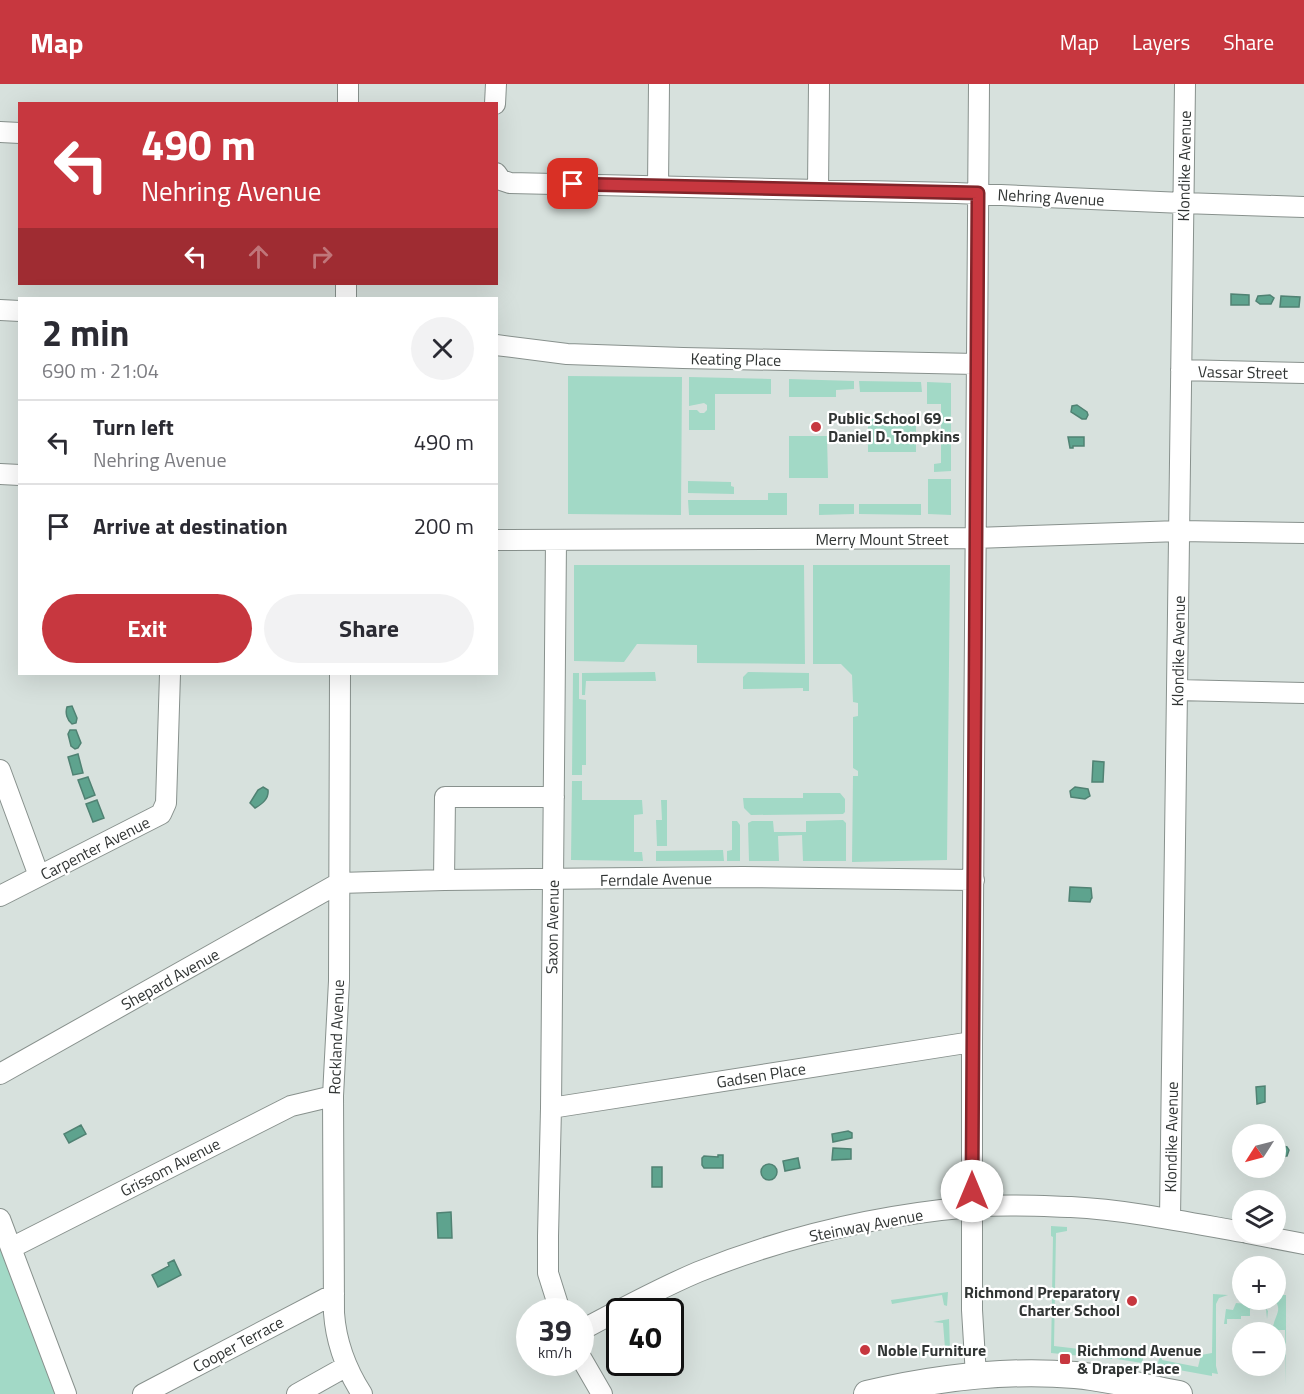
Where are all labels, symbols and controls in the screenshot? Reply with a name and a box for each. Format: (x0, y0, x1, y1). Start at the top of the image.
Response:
text: Map (30, 21, 84, 64)
text: Map (1060, 26, 1099, 58)
text: Layers (1132, 26, 1190, 58)
text: Share (1223, 26, 1274, 58)
street label: Klondike Avenue (1171, 110, 1197, 222)
text: 490 m (141, 112, 256, 176)
icon: left (42, 126, 120, 204)
pin (547, 158, 598, 209)
icon: arrive (556, 167, 589, 200)
text: Nehring Avenue (141, 170, 321, 211)
street label: Nehring Avenue (997, 182, 1105, 212)
icon: left (179, 240, 212, 273)
icon: ahead (242, 240, 275, 273)
icon: right (305, 240, 338, 273)
text: 2 min (42, 305, 129, 360)
button: close (411, 317, 474, 380)
street label: Keating Place (691, 346, 781, 372)
text: 690 m · 21:04 (42, 355, 159, 386)
street label: Vassar Street (1198, 359, 1289, 385)
place label: Public School 69 - Daniel D. Tompkins (828, 406, 960, 448)
text: Turn left (93, 410, 174, 444)
marker: Public School 69 - Daniel D. Tompkins (809, 420, 823, 434)
text: 490 m (414, 425, 474, 459)
icon: left (42, 426, 75, 459)
text: Nehring Avenue (93, 444, 227, 475)
text: Arrive at destination (93, 509, 288, 543)
text: 200 m (414, 509, 474, 543)
icon: arrive (42, 510, 75, 543)
street label: Merry Mount Street (816, 527, 949, 551)
button: Exit (42, 594, 252, 663)
button: Share (264, 594, 474, 663)
street label: Klondike Avenue (1165, 595, 1191, 707)
street label: Carpenter Avenue (36, 810, 154, 886)
street label: Ferndale Avenue (600, 866, 712, 892)
street label: Saxon Avenue (539, 880, 565, 974)
street label: Shepard Avenue (116, 942, 224, 1016)
street label: Rockland Avenue (322, 979, 350, 1095)
street label: Gadsen Place (715, 1056, 807, 1094)
street label: Klondike Avenue (1158, 1081, 1184, 1193)
north arrow (1232, 1124, 1286, 1178)
map controls (1232, 1124, 1286, 1376)
street label: Grissom Avenue (116, 1132, 224, 1202)
position arrow (940, 1159, 1004, 1223)
button: layers (1232, 1190, 1286, 1244)
street label: Steinway Avenue (807, 1202, 925, 1248)
button: + (1232, 1256, 1286, 1310)
place label: Richmond Preparatory Charter School (964, 1280, 1120, 1322)
marker: Richmond Preparatory Charter School (1125, 1294, 1139, 1308)
speed limit sign: 40 (606, 1298, 684, 1376)
text: 39 (538, 1307, 572, 1353)
street label: Cooper Terrace (188, 1310, 288, 1378)
button: − (1232, 1322, 1286, 1376)
place label: Noble Furniture (877, 1338, 986, 1362)
place label: Richmond Avenue & Draper Place (1077, 1338, 1201, 1380)
text: km/h (538, 1341, 572, 1364)
marker: Noble Furniture (858, 1343, 872, 1357)
marker: Richmond Avenue & Draper Place (1058, 1352, 1072, 1366)

